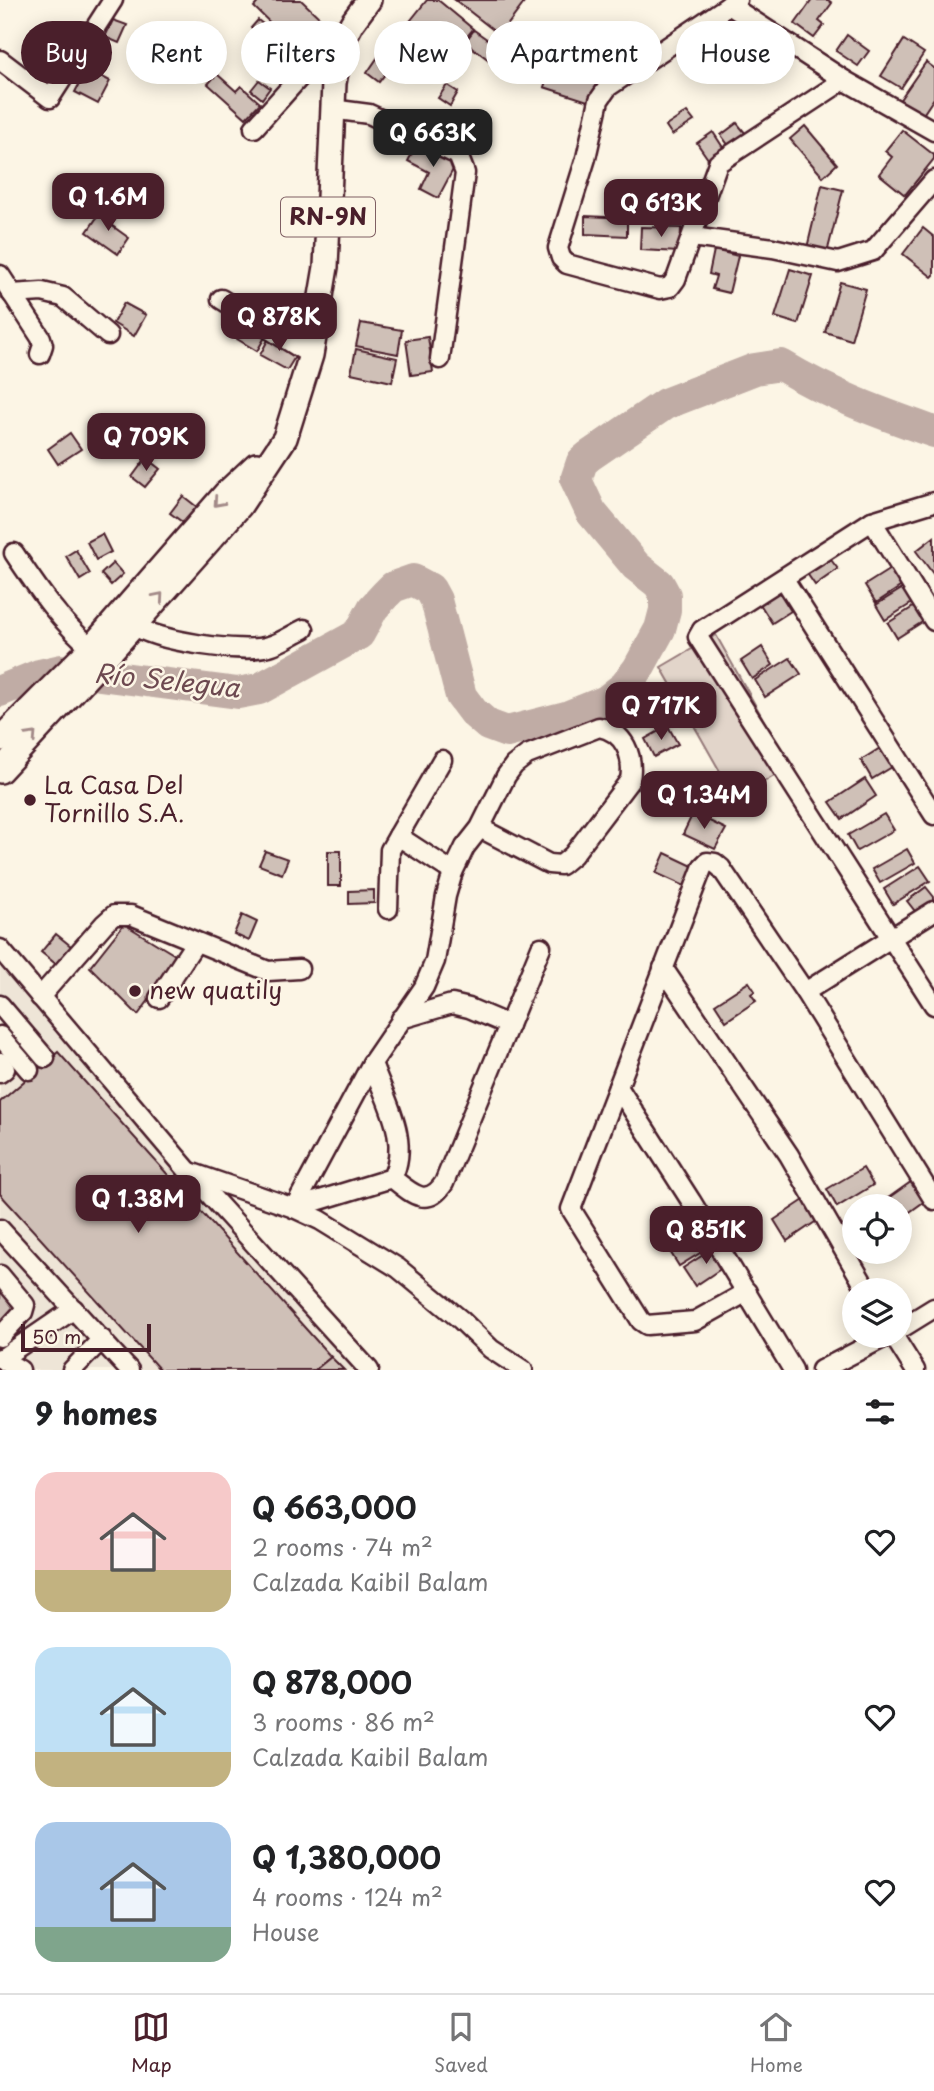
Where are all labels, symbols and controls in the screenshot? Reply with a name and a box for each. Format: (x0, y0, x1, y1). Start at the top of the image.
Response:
chip: Buy (21, 21, 112, 84)
chip: Rent (126, 21, 227, 84)
chip: Filters (241, 21, 360, 84)
chip: New (374, 21, 472, 84)
chip: Apartment (486, 21, 662, 84)
chip: House (676, 21, 795, 84)
pin: Q 663K (376, 110, 490, 169)
text: Q 663K (389, 114, 477, 149)
pin: Q 1.6M (51, 174, 165, 233)
text: Q 1.6M (68, 178, 148, 213)
pin: Q 613K (604, 180, 718, 239)
text: Q 613K (620, 184, 702, 219)
road number: RN-9N (281, 198, 375, 236)
pin: Q 878K (222, 294, 336, 353)
text: Q 878K (237, 298, 321, 333)
pin: Q 709K (89, 414, 203, 473)
text: Q 709K (103, 418, 189, 453)
one-way arrow (214, 494, 226, 507)
one-way arrow (151, 592, 163, 605)
water label: Río Selegua (93, 652, 243, 707)
pin: Q 717K (604, 682, 718, 742)
text: Q 717K (621, 687, 701, 722)
one-way arrow (23, 731, 36, 744)
place label: La Casa Del Tornillo S.A. (44, 766, 185, 830)
pin: Q 1.34M (639, 772, 769, 831)
text: Q 1.34M (657, 776, 751, 811)
marker: La Casa Del Tornillo S.A. (22, 792, 38, 808)
place label: new quatily (149, 971, 282, 1007)
marker: new quatily (127, 983, 143, 999)
pin: Q 1.38M (73, 1176, 203, 1235)
text: Q 1.38M (92, 1180, 184, 1215)
map controls (842, 1194, 912, 1348)
button: locate (842, 1194, 912, 1264)
pin: Q 851K (649, 1206, 763, 1266)
text: Q 851K (666, 1211, 746, 1246)
button: layers (842, 1278, 912, 1348)
scale bar (21, 1321, 150, 1353)
text: 50 m (32, 1322, 81, 1350)
text: 9 homes (35, 1390, 157, 1435)
icon: filters (861, 1393, 899, 1431)
text: Q 663,000 (252, 1484, 416, 1529)
icon: home (91, 1500, 175, 1584)
icon: heart (861, 1523, 899, 1561)
text: 2 rooms · 74 m² (252, 1529, 433, 1564)
text: Calzada Kaibil Balam (252, 1564, 488, 1599)
text: Q 878,000 (252, 1659, 412, 1704)
icon: home (91, 1675, 175, 1759)
icon: heart (861, 1698, 899, 1736)
text: 3 rooms · 86 m² (252, 1704, 435, 1739)
text: Calzada Kaibil Balam (252, 1739, 488, 1774)
text: Q 1,380,000 (252, 1834, 441, 1879)
icon: home (91, 1850, 175, 1934)
icon: heart (861, 1873, 899, 1911)
text: 4 rooms · 124 m² (252, 1879, 443, 1914)
text: House (252, 1914, 319, 1949)
tab: Map (131, 2008, 172, 2078)
tab: Saved (434, 2008, 488, 2078)
tab: Home (750, 2008, 803, 2078)

